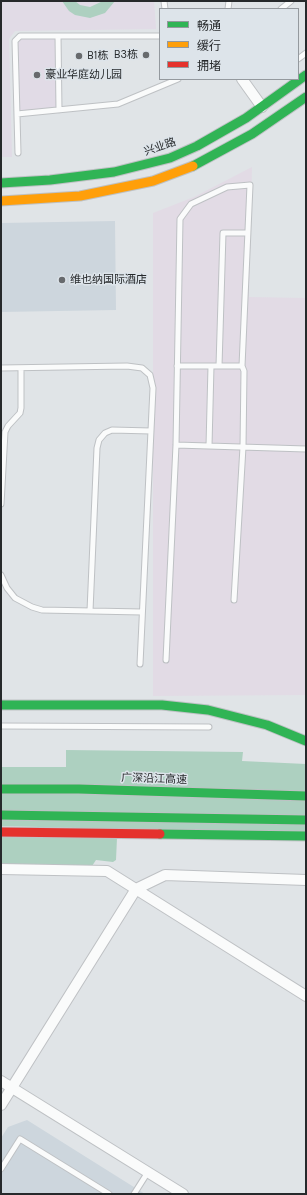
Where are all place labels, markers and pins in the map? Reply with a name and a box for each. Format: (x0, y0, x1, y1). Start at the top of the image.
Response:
place label: B3栋 (114, 48, 138, 62)
place label: B1栋 (87, 49, 108, 63)
marker: B3栋 (141, 50, 151, 60)
marker: B1栋 (74, 51, 84, 61)
place label: 豪业华庭幼儿园 (45, 68, 122, 82)
marker: 豪业华庭幼儿园 (32, 70, 42, 80)
place label: 维也纳国际酒店 (70, 273, 147, 287)
marker: 维也纳国际酒店 (57, 275, 67, 285)

